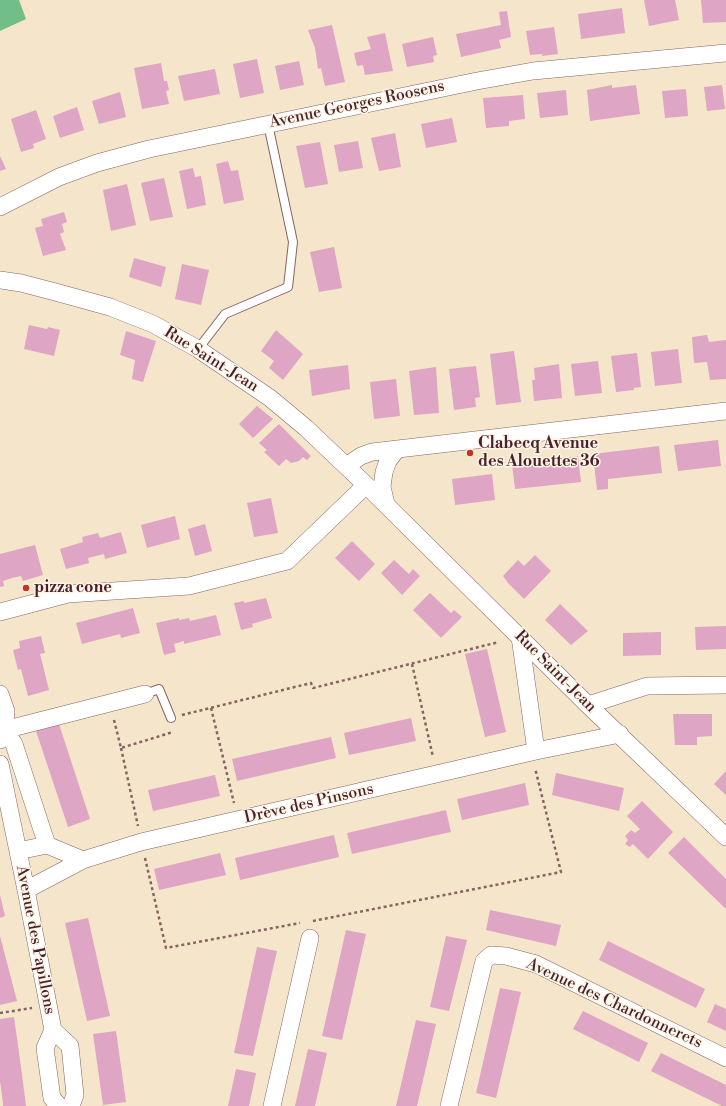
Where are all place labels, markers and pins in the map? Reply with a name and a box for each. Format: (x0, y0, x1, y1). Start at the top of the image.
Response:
place label: Clabecq Avenue des Alouettes 36 (478, 434, 600, 472)
marker: Clabecq Avenue des Alouettes 36 (465, 448, 475, 458)
place label: pizza cone (34, 578, 112, 598)
marker: pizza cone (21, 583, 31, 593)

